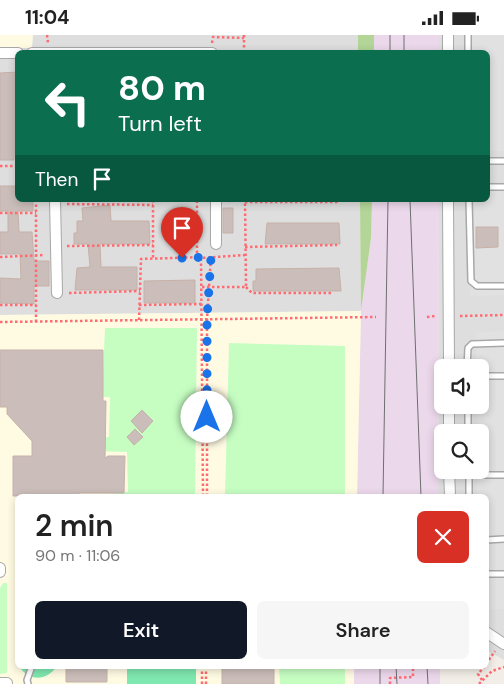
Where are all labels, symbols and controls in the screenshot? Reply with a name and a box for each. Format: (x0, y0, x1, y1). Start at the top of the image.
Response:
text: 11:04 (25, 5, 69, 30)
text: 80 m (118, 65, 206, 111)
icon: left (35, 70, 100, 135)
text: Turn left (118, 109, 202, 138)
icon: arrive (88, 165, 116, 193)
text: Then (35, 167, 78, 192)
pin (161, 207, 203, 258)
icon: arrive (168, 214, 196, 242)
map controls (434, 359, 489, 479)
button: sound (434, 359, 489, 414)
position arrow (180, 390, 232, 442)
button: search (434, 424, 489, 479)
text: 2 min (35, 506, 113, 545)
button: close (417, 511, 469, 563)
text: 90 m · 11:06 (35, 545, 120, 566)
button: Exit (35, 601, 247, 659)
button: Share (257, 601, 469, 659)

